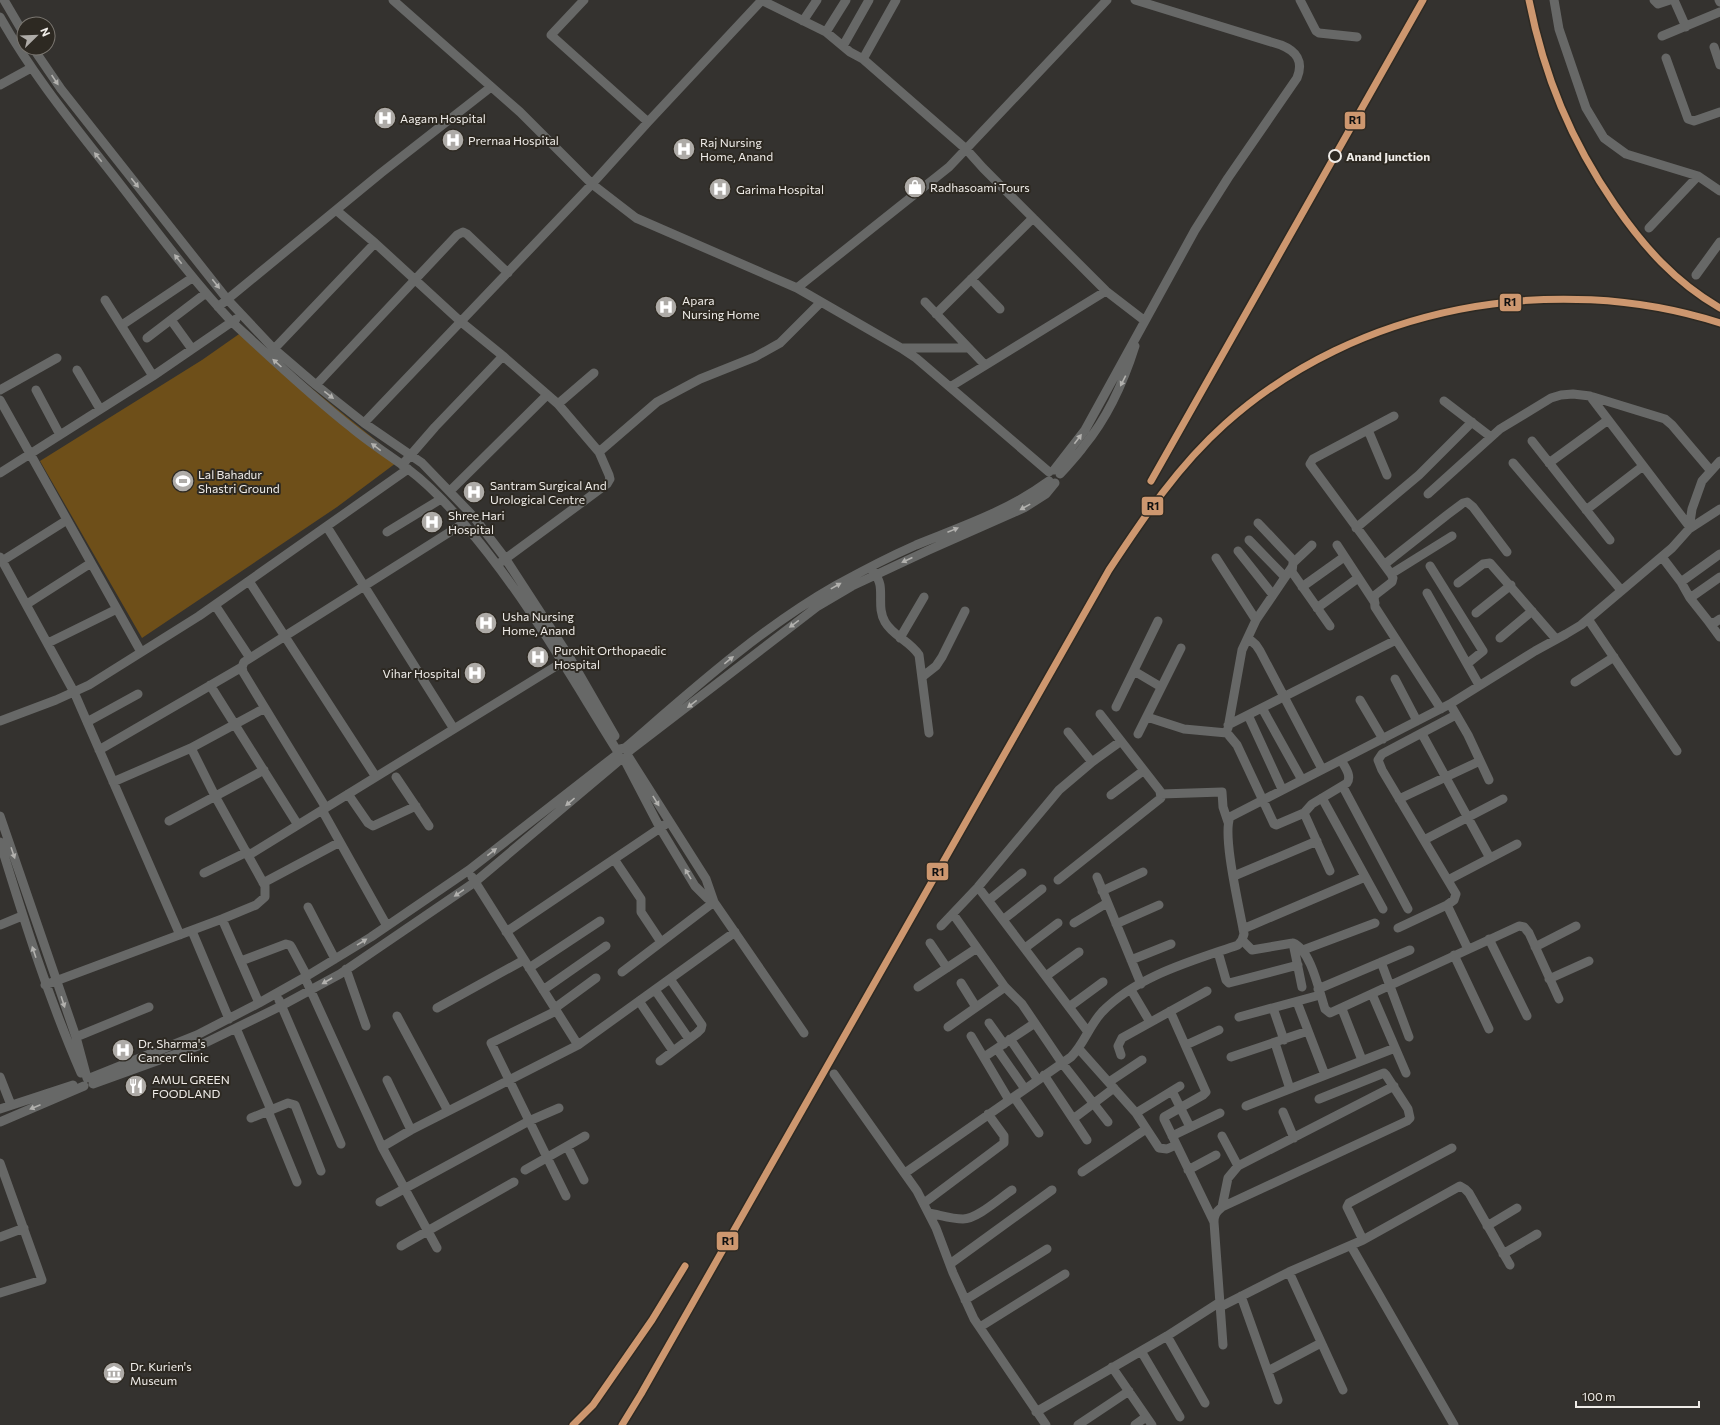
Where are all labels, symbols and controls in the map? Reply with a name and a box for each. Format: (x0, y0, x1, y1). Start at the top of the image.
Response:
north arrow (16, 16, 56, 56)
text: N (38, 26, 53, 38)
one-way arrow (51, 75, 59, 86)
hospital icon: Aagam Hospital (372, 105, 398, 131)
place label: Aagam Hospital (400, 111, 486, 125)
line badge: R1 (1344, 111, 1366, 130)
text: R1 (1349, 113, 1361, 126)
hospital icon: Prernaa Hospital (440, 127, 466, 153)
place label: Prernaa Hospital (468, 133, 559, 147)
place label: Raj Nursing Home, Anand (700, 135, 773, 163)
hospital icon: Raj Nursing Home, Anand (671, 136, 697, 162)
marker: Anand Junction (1328, 149, 1342, 163)
place label: Anand Junction (1346, 149, 1430, 164)
one-way arrow (93, 151, 102, 162)
shop icon: Radhasoami Tours (902, 174, 928, 200)
hospital icon: Garima Hospital (707, 176, 733, 202)
one-way arrow (131, 177, 140, 188)
place label: Radhasoami Tours (930, 180, 1030, 194)
place label: Garima Hospital (736, 182, 824, 196)
one-way arrow (174, 254, 182, 265)
one-way arrow (212, 279, 221, 290)
place label: Apara Nursing Home (682, 293, 760, 321)
line badge: R1 (1499, 293, 1522, 312)
hospital icon: Apara Nursing Home (653, 294, 679, 320)
text: R1 (1504, 295, 1516, 308)
one-way arrow (272, 358, 282, 368)
one-way arrow (1119, 375, 1126, 387)
one-way arrow (323, 391, 334, 399)
one-way arrow (1074, 433, 1082, 444)
one-way arrow (370, 443, 381, 452)
place label: Lal Bahadur Shastri Ground (198, 467, 280, 495)
sports icon: Lal Bahadur Shastri Ground (170, 468, 196, 494)
place label: Santram Surgical And Urological Centre (490, 478, 607, 506)
hospital icon: Santram Surgical And Urological Centre (461, 479, 487, 505)
line badge: R1 (1141, 496, 1164, 516)
text: R1 (1147, 499, 1159, 512)
one-way arrow (1019, 504, 1031, 511)
place label: Shree Hari Hospital (448, 508, 505, 536)
hospital icon: Shree Hari Hospital (419, 509, 445, 535)
one-way arrow (948, 527, 959, 533)
one-way arrow (901, 557, 912, 563)
one-way arrow (830, 582, 842, 589)
place label: Usha Nursing Home, Anand (502, 609, 575, 637)
hospital icon: Usha Nursing Home, Anand (473, 610, 499, 636)
one-way arrow (788, 620, 799, 628)
place label: Purohit Orthopaedic Hospital (554, 643, 666, 671)
hospital icon: Purohit Orthopaedic Hospital (525, 644, 551, 670)
one-way arrow (724, 655, 735, 664)
hospital icon: Vihar Hospital (462, 660, 488, 686)
place label: Vihar Hospital (383, 666, 460, 680)
one-way arrow (686, 700, 697, 709)
one-way arrow (652, 795, 659, 807)
one-way arrow (564, 797, 575, 806)
one-way arrow (10, 847, 16, 859)
one-way arrow (486, 848, 497, 856)
line badge: R1 (926, 862, 949, 881)
text: R1 (932, 865, 944, 878)
one-way arrow (684, 868, 691, 880)
one-way arrow (453, 889, 464, 897)
one-way arrow (357, 939, 368, 946)
one-way arrow (31, 945, 37, 957)
one-way arrow (321, 978, 333, 985)
one-way arrow (60, 997, 66, 1009)
place label: Dr. Sharma's Cancer Clinic (138, 1036, 209, 1064)
hospital icon: Dr. Sharma's Cancer Clinic (110, 1037, 136, 1063)
place label: AMUL GREEN FOODLAND (152, 1072, 230, 1100)
restaurant icon: AMUL GREEN FOODLAND (123, 1073, 149, 1099)
one-way arrow (30, 1104, 41, 1110)
line badge: R1 (716, 1231, 739, 1251)
text: R1 (722, 1234, 734, 1247)
place label: Dr. Kurien's Museum (130, 1359, 192, 1387)
museum icon: Dr. Kurien's Museum (101, 1360, 127, 1386)
scale bar (1576, 1383, 1699, 1409)
text: 100 m (1582, 1389, 1616, 1403)

